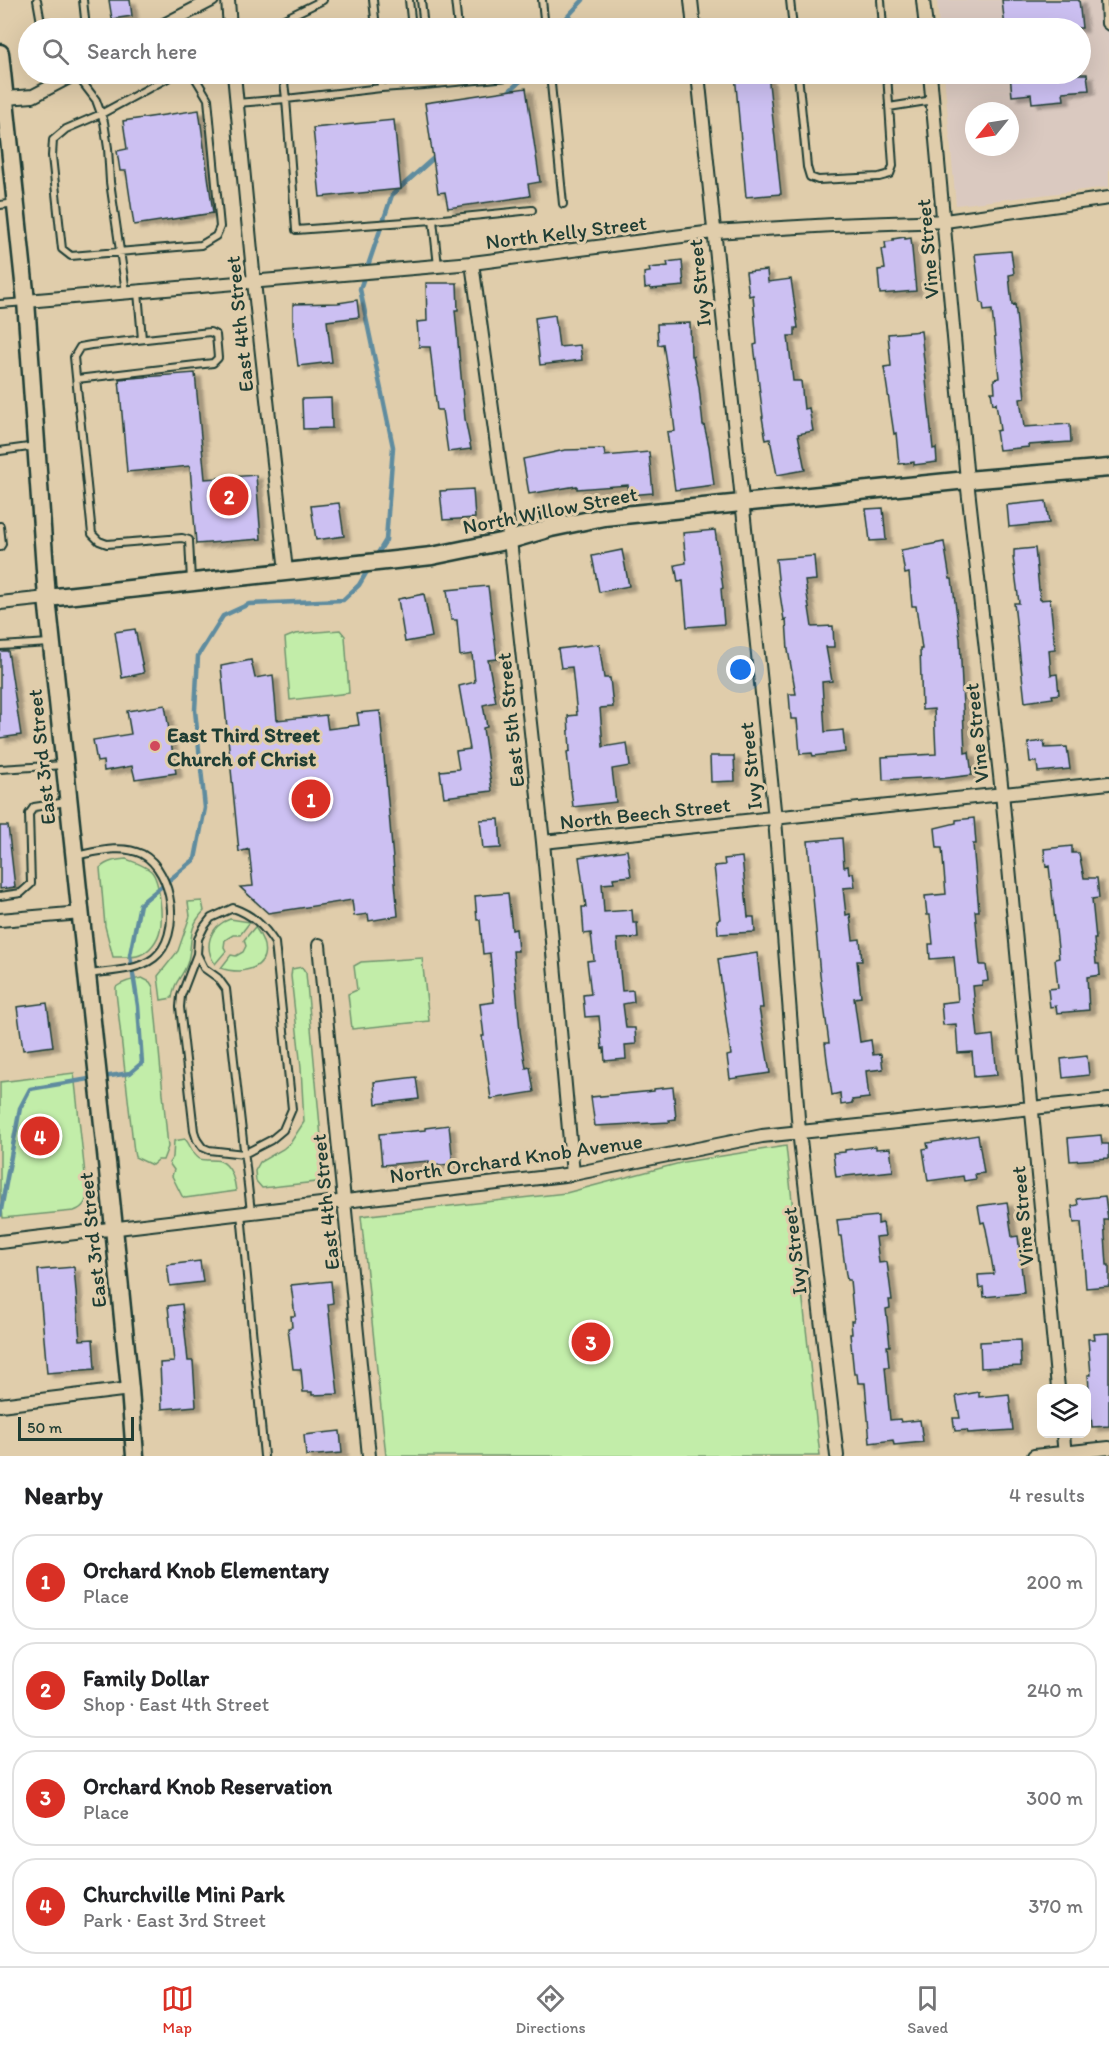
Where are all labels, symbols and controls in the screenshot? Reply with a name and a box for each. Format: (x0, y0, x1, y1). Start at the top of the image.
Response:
search box (18, 18, 1091, 84)
icon: search (39, 35, 72, 68)
text: Search here (87, 38, 197, 65)
north arrow (965, 102, 1019, 156)
street label: Vine Street (910, 198, 944, 300)
street label: North Kelly Street (484, 210, 648, 254)
street label: Ivy Street (682, 238, 716, 328)
street label: East 4th Street (219, 255, 259, 393)
pin: 2 (210, 474, 248, 518)
street label: North Willow Street (461, 481, 640, 539)
street label: East 5th Street (490, 651, 530, 789)
your location (726, 655, 755, 684)
street label: Vine Street (958, 682, 994, 784)
street label: East 3rd Street (21, 688, 61, 826)
street label: Ivy Street (733, 721, 767, 811)
place label: East Third Street Church of Christ (167, 722, 320, 771)
marker: East Third Street Church of Christ (148, 739, 162, 753)
pin: 1 (292, 776, 330, 822)
street label: North Beech Street (558, 792, 732, 834)
pin: 4 (20, 1114, 60, 1158)
street label: North Orchard Knob Avenue (388, 1128, 644, 1188)
street label: East 4th Street (305, 1133, 345, 1271)
street label: Vine Street (1005, 1165, 1039, 1267)
street label: East 3rd Street (72, 1171, 112, 1309)
street label: Ivy Street (776, 1206, 812, 1296)
pin: 3 (572, 1320, 610, 1364)
map controls (1037, 1384, 1091, 1438)
button: layers (1037, 1384, 1091, 1438)
scale bar (18, 1414, 134, 1442)
text: 50 m (27, 1418, 62, 1437)
text: Nearby (24, 1479, 103, 1511)
text: 4 results (1009, 1483, 1085, 1507)
text: Orchard Knob Elementary (83, 1557, 329, 1584)
text: 1 (41, 1570, 50, 1594)
text: 200 m (1027, 1570, 1083, 1594)
text: Place (83, 1584, 129, 1608)
text: Family Dollar (83, 1665, 209, 1692)
text: 2 (40, 1678, 51, 1702)
text: 240 m (1027, 1678, 1083, 1702)
text: Shop · East 4th Street (83, 1692, 269, 1716)
text: Orchard Knob Reservation (83, 1773, 332, 1800)
text: 3 (40, 1786, 51, 1810)
text: 300 m (1026, 1786, 1083, 1810)
text: Place (83, 1800, 129, 1824)
text: Churchville Mini Park (83, 1881, 285, 1908)
text: 4 (39, 1894, 52, 1918)
text: 370 m (1029, 1894, 1083, 1918)
text: Park · East 3rd Street (83, 1908, 266, 1932)
tab: Map (161, 1982, 194, 2037)
tab: Directions (515, 1982, 586, 2037)
tab: Saved (907, 1982, 948, 2037)

